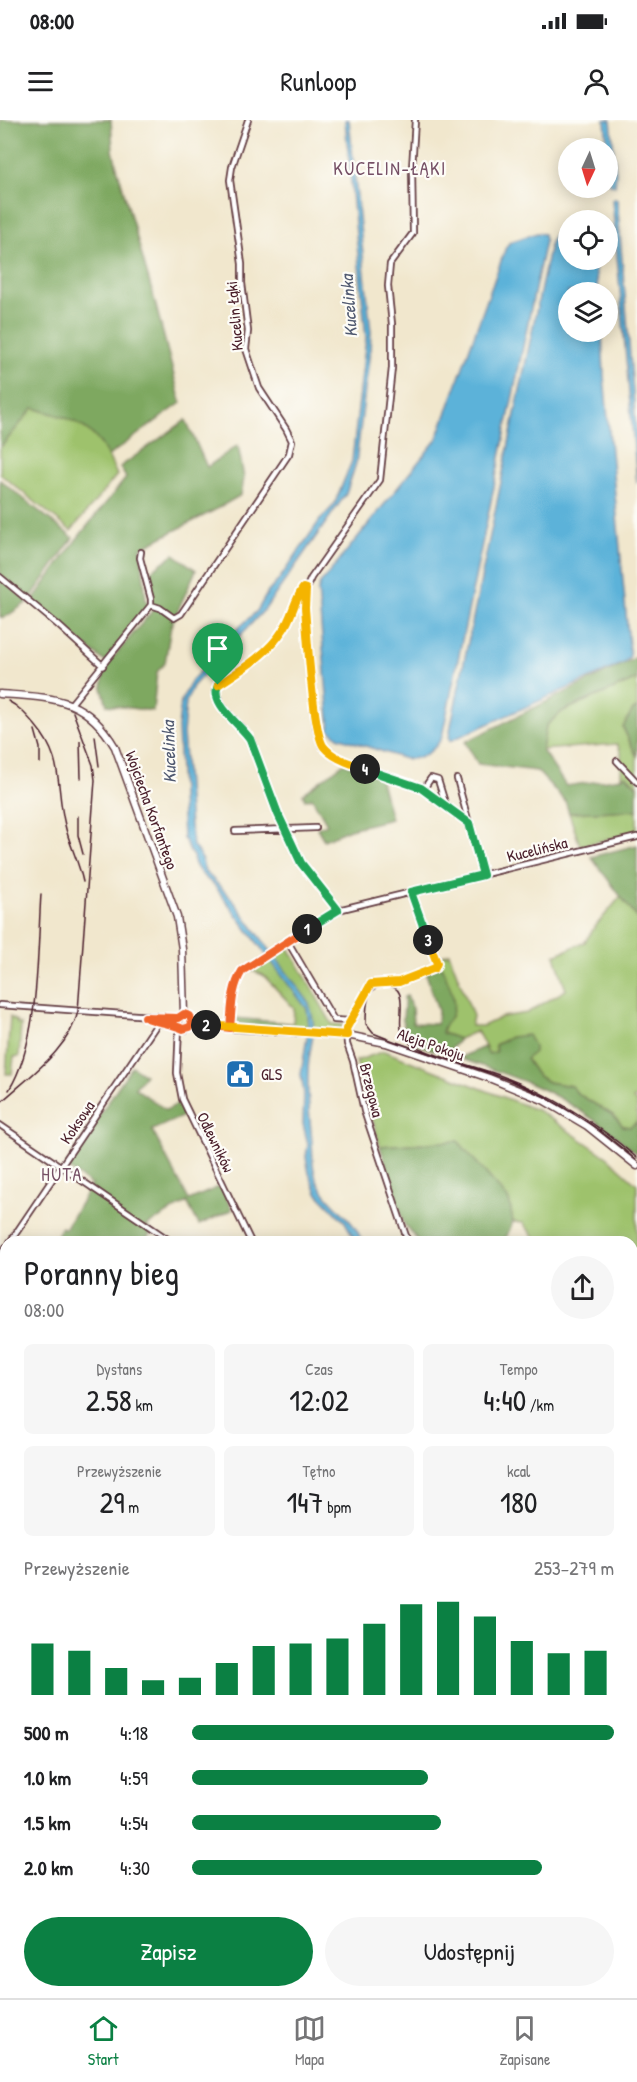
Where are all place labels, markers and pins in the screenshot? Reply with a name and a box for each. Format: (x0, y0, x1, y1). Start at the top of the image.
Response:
pin (192, 623, 243, 685)
pin: 4 (350, 754, 380, 784)
pin: 1 (292, 914, 322, 944)
pin: 3 (413, 925, 443, 955)
pin: 2 (191, 1010, 221, 1040)
public building icon: GLS (224, 1058, 256, 1090)
place label: GLS (261, 1063, 283, 1085)

